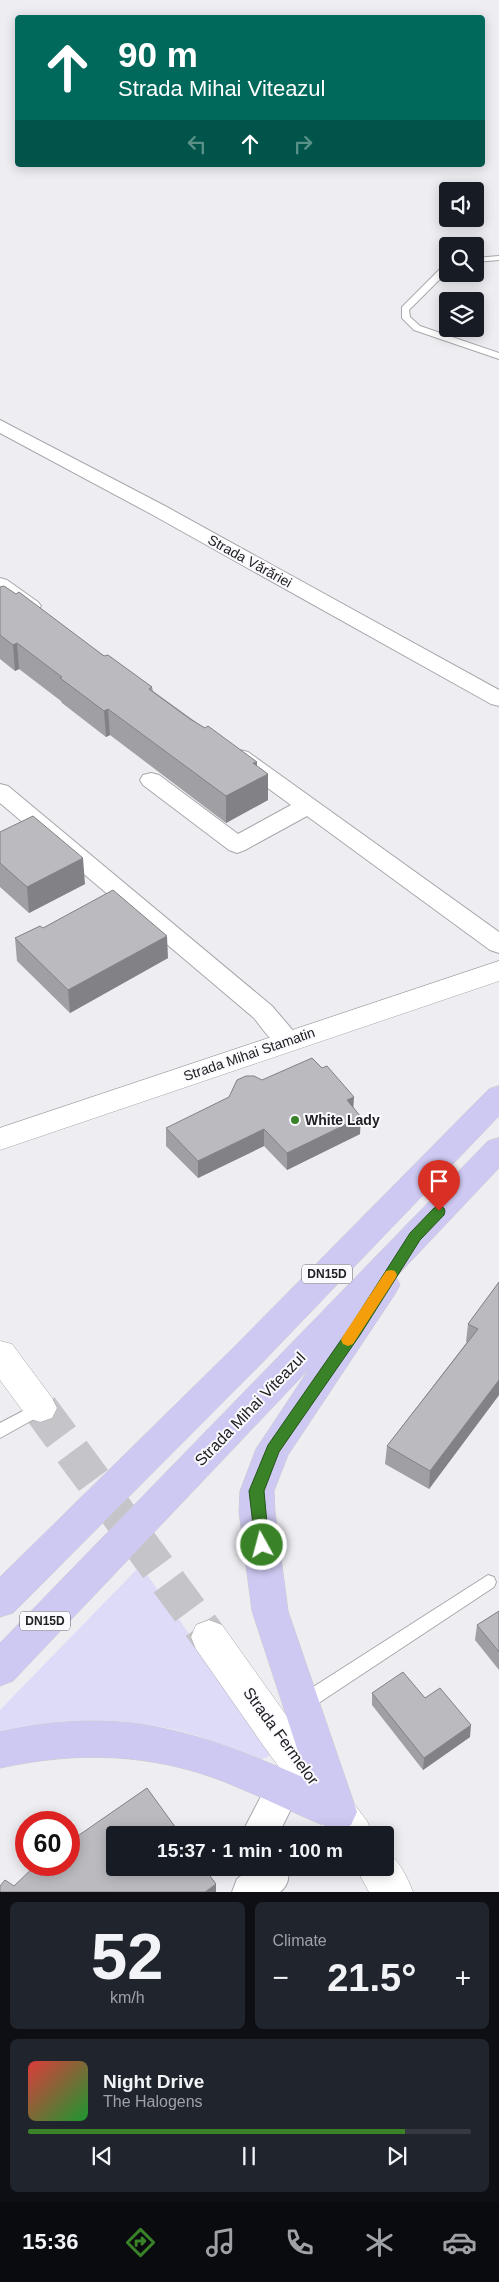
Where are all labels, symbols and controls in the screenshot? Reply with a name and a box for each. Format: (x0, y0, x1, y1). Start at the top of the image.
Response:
icon: ahead (35, 35, 100, 100)
text: 90 m (118, 35, 198, 74)
text: Strada Mihai Viteazul (118, 76, 326, 101)
icon: left (183, 130, 211, 158)
icon: ahead (236, 130, 264, 158)
icon: right (289, 130, 317, 158)
map controls (439, 182, 484, 337)
button: sound (439, 182, 484, 227)
button: search (439, 237, 484, 282)
button: layers (439, 292, 484, 337)
street label: Strada Vărăriei (205, 531, 295, 591)
street label: Strada Mihai Stamatin (181, 1024, 317, 1084)
place label: White Lady (305, 1112, 380, 1128)
marker: White Lady (289, 1114, 301, 1126)
pin (418, 1160, 460, 1211)
icon: arrive (425, 1167, 453, 1195)
road number: DN15D (302, 1264, 352, 1284)
street label: Strada Mihai Viteazul (191, 1349, 309, 1469)
position arrow (235, 1518, 287, 1570)
road number: DN15D (20, 1612, 70, 1630)
street label: Strada Fermelor (240, 1684, 322, 1788)
speed limit sign: 60 (15, 1811, 80, 1876)
text: 15:37 · 1 min · 100 m (157, 1840, 343, 1861)
text: 52 (91, 1920, 163, 1993)
text: Climate (273, 1932, 327, 1949)
text: 21.5° (327, 1957, 416, 1999)
text: − (273, 1962, 289, 1993)
text: + (455, 1962, 471, 1993)
text: km/h (110, 1989, 145, 2006)
text: Night Drive (103, 2071, 204, 2092)
text: The Halogens (103, 2093, 203, 2110)
icon: previous (88, 2142, 116, 2170)
icon: pause (235, 2142, 263, 2170)
icon: next (383, 2142, 411, 2170)
icon: directions (123, 2225, 158, 2260)
icon: music (203, 2225, 238, 2260)
icon: phone (282, 2225, 317, 2260)
icon: climate (362, 2225, 397, 2260)
icon: car (442, 2225, 477, 2260)
text: 15:36 (22, 2229, 79, 2254)

